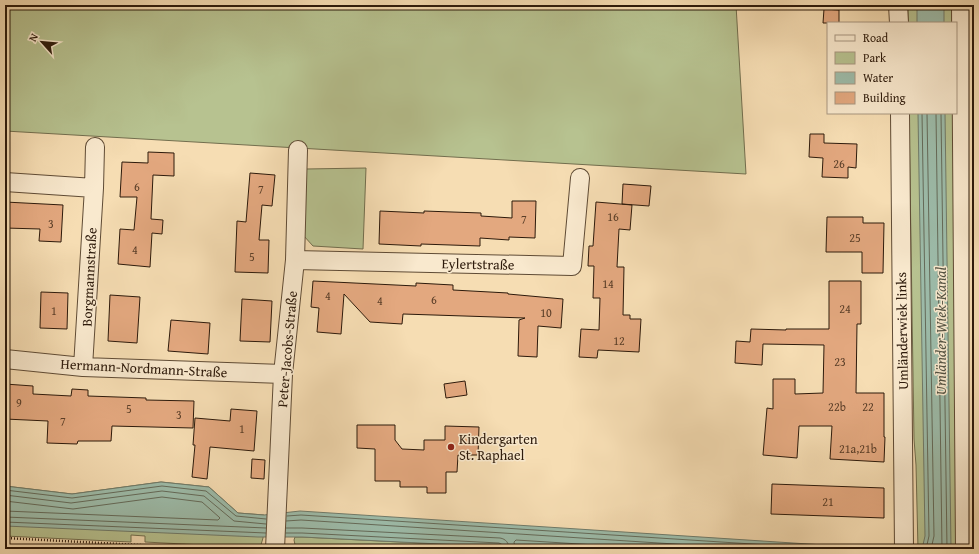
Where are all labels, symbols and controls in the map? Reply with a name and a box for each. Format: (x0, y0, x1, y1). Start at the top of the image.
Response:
north arrow (22, 22, 62, 62)
legend (827, 22, 957, 114)
text: Road (863, 29, 889, 46)
text: N (24, 30, 42, 44)
text: Park (863, 49, 887, 66)
text: Water (863, 69, 893, 86)
text: Building (863, 89, 906, 106)
house number: 26 (833, 155, 845, 172)
house number: 6 (134, 178, 140, 195)
house number: 7 (258, 181, 264, 198)
house number: 16 (607, 208, 619, 225)
house number: 7 (521, 211, 527, 228)
house number: 3 (48, 215, 54, 232)
street label: Borgmannstraße (76, 227, 102, 327)
house number: 25 (849, 229, 861, 246)
house number: 4 (132, 241, 138, 258)
house number: 5 (249, 248, 255, 265)
street label: Eylertstraße (441, 253, 515, 275)
water label: Umländer-Wiek-Kanal (930, 266, 951, 395)
street label: Umländerwiek links (891, 272, 913, 390)
house number: 14 (602, 275, 614, 292)
house number: 4 (325, 287, 331, 304)
street label: Peter-Jacobs-Straße (272, 289, 302, 408)
house number: 6 (431, 291, 437, 308)
house number: 4 (377, 292, 383, 309)
house number: 24 (839, 300, 851, 317)
house number: 1 (51, 302, 57, 319)
house number: 10 (540, 304, 552, 321)
house number: 12 (613, 332, 625, 349)
house number: 23 (834, 353, 846, 370)
street label: Hermann-Nordmann-Straße (60, 354, 228, 382)
house number: 9 (16, 394, 22, 411)
house number: 22b (828, 398, 846, 415)
house number: 22 (862, 398, 874, 415)
house number: 5 (126, 400, 132, 417)
house number: 3 (176, 406, 182, 423)
house number: 7 (60, 413, 66, 430)
house number: 1 (239, 420, 245, 437)
place label: Kindergarten St. Raphael (459, 429, 538, 465)
house number: 21a,21b (839, 440, 877, 457)
marker: Kindergarten St. Raphael (446, 442, 456, 452)
house number: 21 (822, 493, 834, 510)

